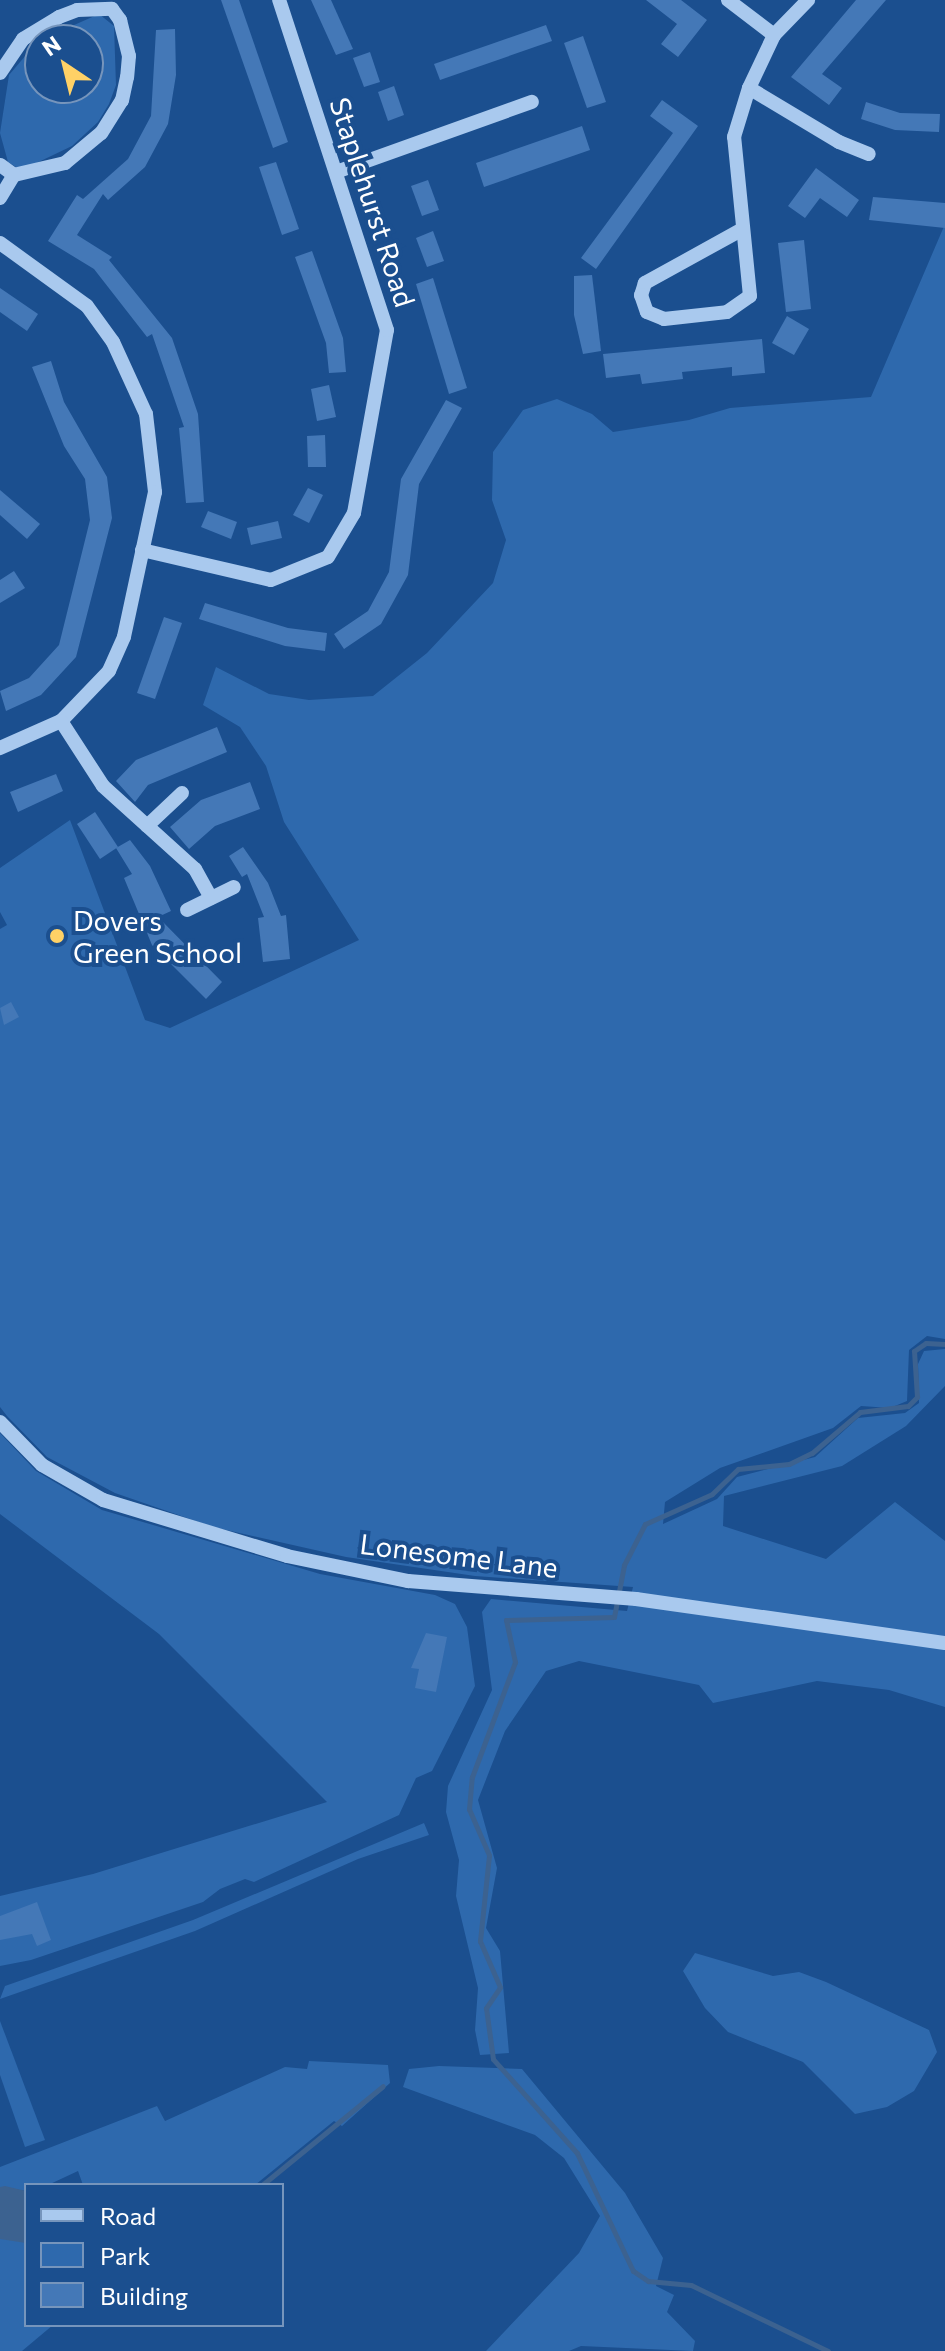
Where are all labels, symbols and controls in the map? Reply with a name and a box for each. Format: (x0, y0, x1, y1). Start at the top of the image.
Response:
north arrow (24, 24, 104, 104)
text: N (37, 30, 66, 61)
street label: Staplehurst Road (323, 93, 423, 311)
place label: Dovers Green School (73, 903, 242, 969)
marker: Dovers Green School (48, 927, 66, 945)
street label: Lonesome Lane (358, 1526, 560, 1584)
legend (24, 2183, 284, 2327)
text: Road (100, 2201, 156, 2230)
text: Park (100, 2241, 150, 2270)
text: Building (100, 2281, 188, 2310)

